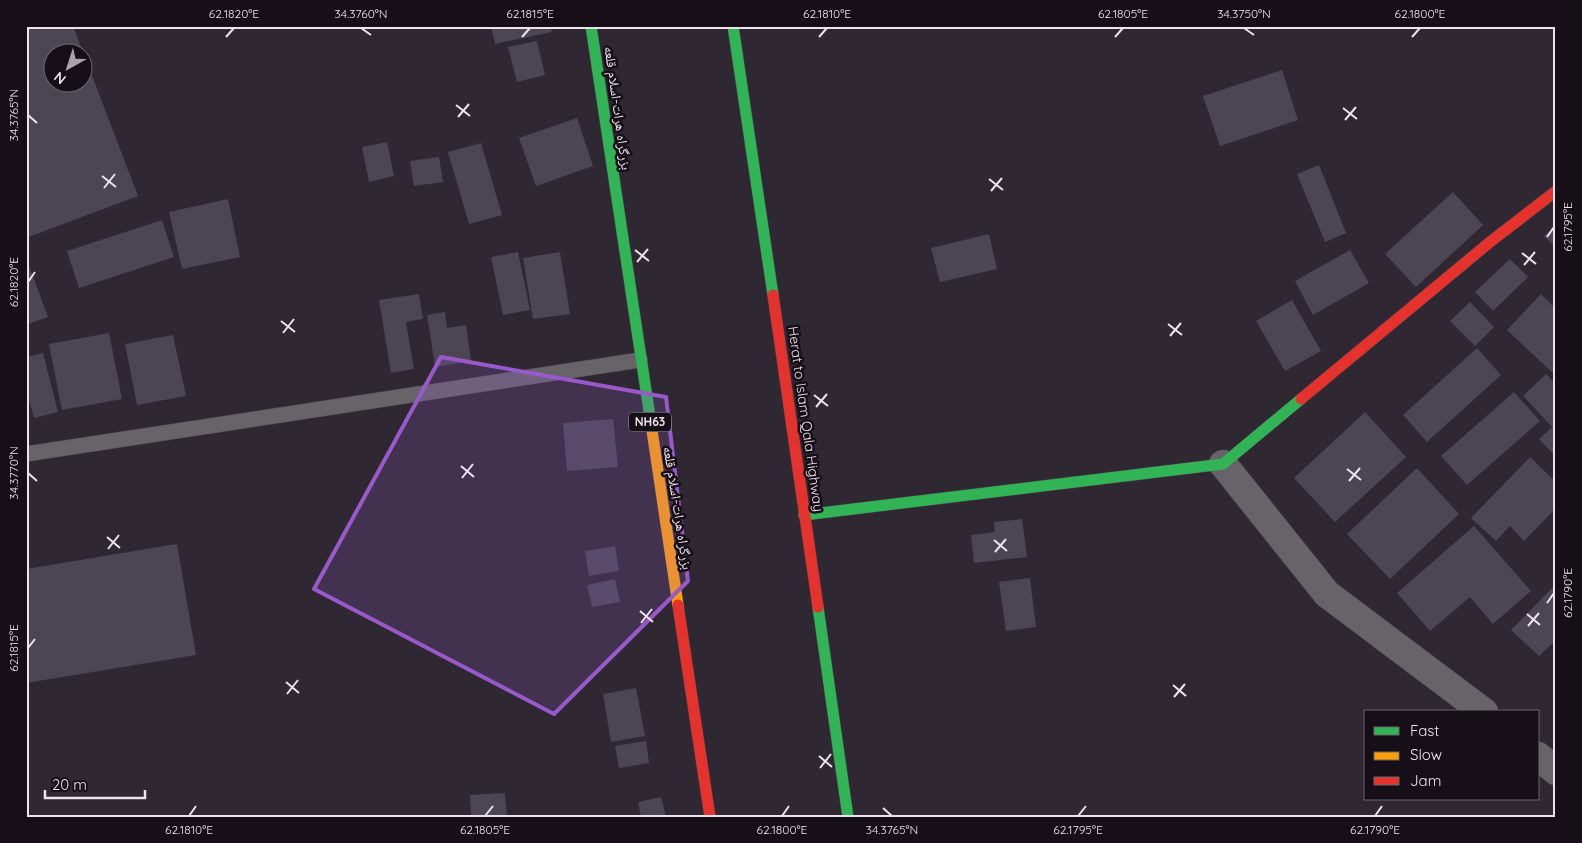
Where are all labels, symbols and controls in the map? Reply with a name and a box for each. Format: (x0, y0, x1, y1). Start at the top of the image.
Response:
text: 62.1820°E (209, 6, 259, 21)
text: 34.3760°N (334, 6, 388, 21)
text: 62.1815°E (506, 6, 554, 21)
text: 62.1810°E (803, 6, 851, 21)
text: 62.1805°E (1098, 6, 1148, 21)
text: 34.3750°N (1217, 6, 1271, 21)
text: 62.1800°E (1395, 6, 1446, 21)
north arrow (42, 42, 92, 92)
street label: بزرگراه هرات-اسلام قلعه (599, 45, 636, 171)
text: N (50, 68, 69, 88)
text: 34.3765°N (6, 89, 21, 141)
text: 62.1795°E (1560, 202, 1575, 252)
text: 62.1820°E (6, 257, 21, 307)
street label: Herat to Islam Qala Highway (784, 325, 828, 513)
road number: NH63 (629, 412, 671, 432)
street label: بزرگراه هرات-اسلام قلعه (658, 445, 697, 571)
text: 34.3770°N (6, 446, 21, 500)
text: 62.1790°E (1560, 568, 1575, 618)
text: 62.1815°E (6, 624, 21, 672)
legend (1364, 710, 1540, 800)
text: Fast (1410, 721, 1439, 740)
text: Slow (1410, 745, 1442, 764)
scale bar (45, 768, 145, 800)
text: Jam (1410, 771, 1441, 790)
text: 20 m (52, 775, 87, 794)
text: 62.1810°E (165, 822, 213, 837)
text: 62.1805°E (460, 822, 510, 837)
text: 62.1800°E (757, 822, 808, 837)
text: 34.3765°N (866, 822, 918, 837)
text: 62.1795°E (1053, 822, 1103, 837)
text: 62.1790°E (1350, 822, 1400, 837)

